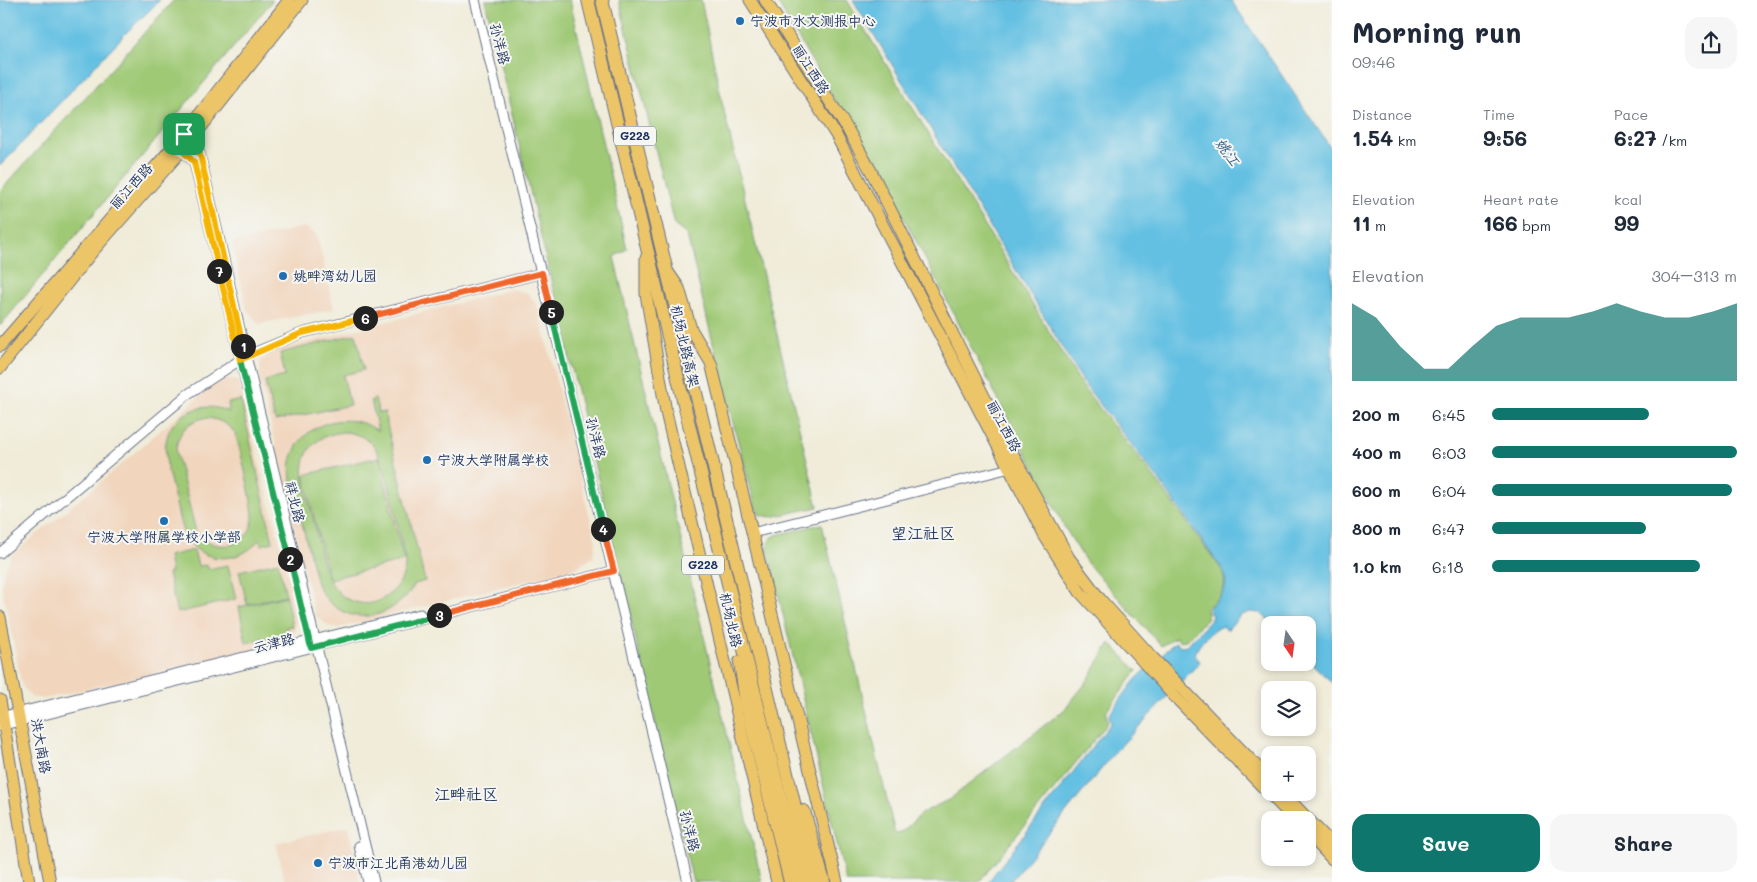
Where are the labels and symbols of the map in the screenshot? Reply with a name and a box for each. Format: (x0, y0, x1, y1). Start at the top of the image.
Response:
place label: 宁波市水文测报中心 (750, 11, 876, 30)
marker: 宁波市水文测报中心 (734, 15, 746, 27)
street label: 孙洋路 (486, 21, 515, 67)
street label: 丽江西路 (789, 40, 834, 98)
pin (163, 113, 205, 155)
road number: G228 (614, 126, 656, 146)
water label: 姚江 (1211, 133, 1245, 170)
street label: 丽江西路 (105, 159, 156, 213)
pin: 7 (206, 258, 232, 284)
place label: 姚畔湾幼儿园 (293, 266, 377, 285)
marker: 姚畔湾幼儿园 (277, 270, 289, 282)
pin: 5 (538, 300, 564, 324)
street label: 机场北路高架 (667, 303, 704, 389)
pin: 6 (352, 306, 378, 330)
pin: 1 (230, 334, 256, 358)
street label: 丽江西路 (983, 397, 1026, 455)
street label: 孙洋路 (582, 415, 611, 461)
place label: 宁波大学附属学校 (437, 450, 549, 469)
marker: 宁波大学附属学校 (421, 454, 433, 466)
street label: 祥北路 (281, 479, 310, 525)
marker: 宁波大学附属学校小学部 (158, 515, 170, 527)
pin: 4 (590, 516, 616, 542)
district label: 望江社区 (891, 522, 955, 543)
place label: 宁波大学附属学校小学部 (87, 527, 241, 546)
pin: 2 (278, 546, 302, 572)
road number: G228 (682, 556, 724, 574)
street label: 机场北路 (716, 590, 747, 649)
pin: 3 (426, 602, 452, 628)
north arrow (1261, 616, 1316, 671)
street label: 云津路 (251, 628, 297, 657)
street label: 洪大南路 (27, 717, 56, 775)
district label: 江畔社区 (434, 783, 498, 804)
street label: 孙洋路 (676, 808, 705, 854)
place label: 宁波市江北甬港幼儿园 (328, 853, 468, 872)
marker: 宁波市江北甬港幼儿园 (312, 857, 324, 869)

